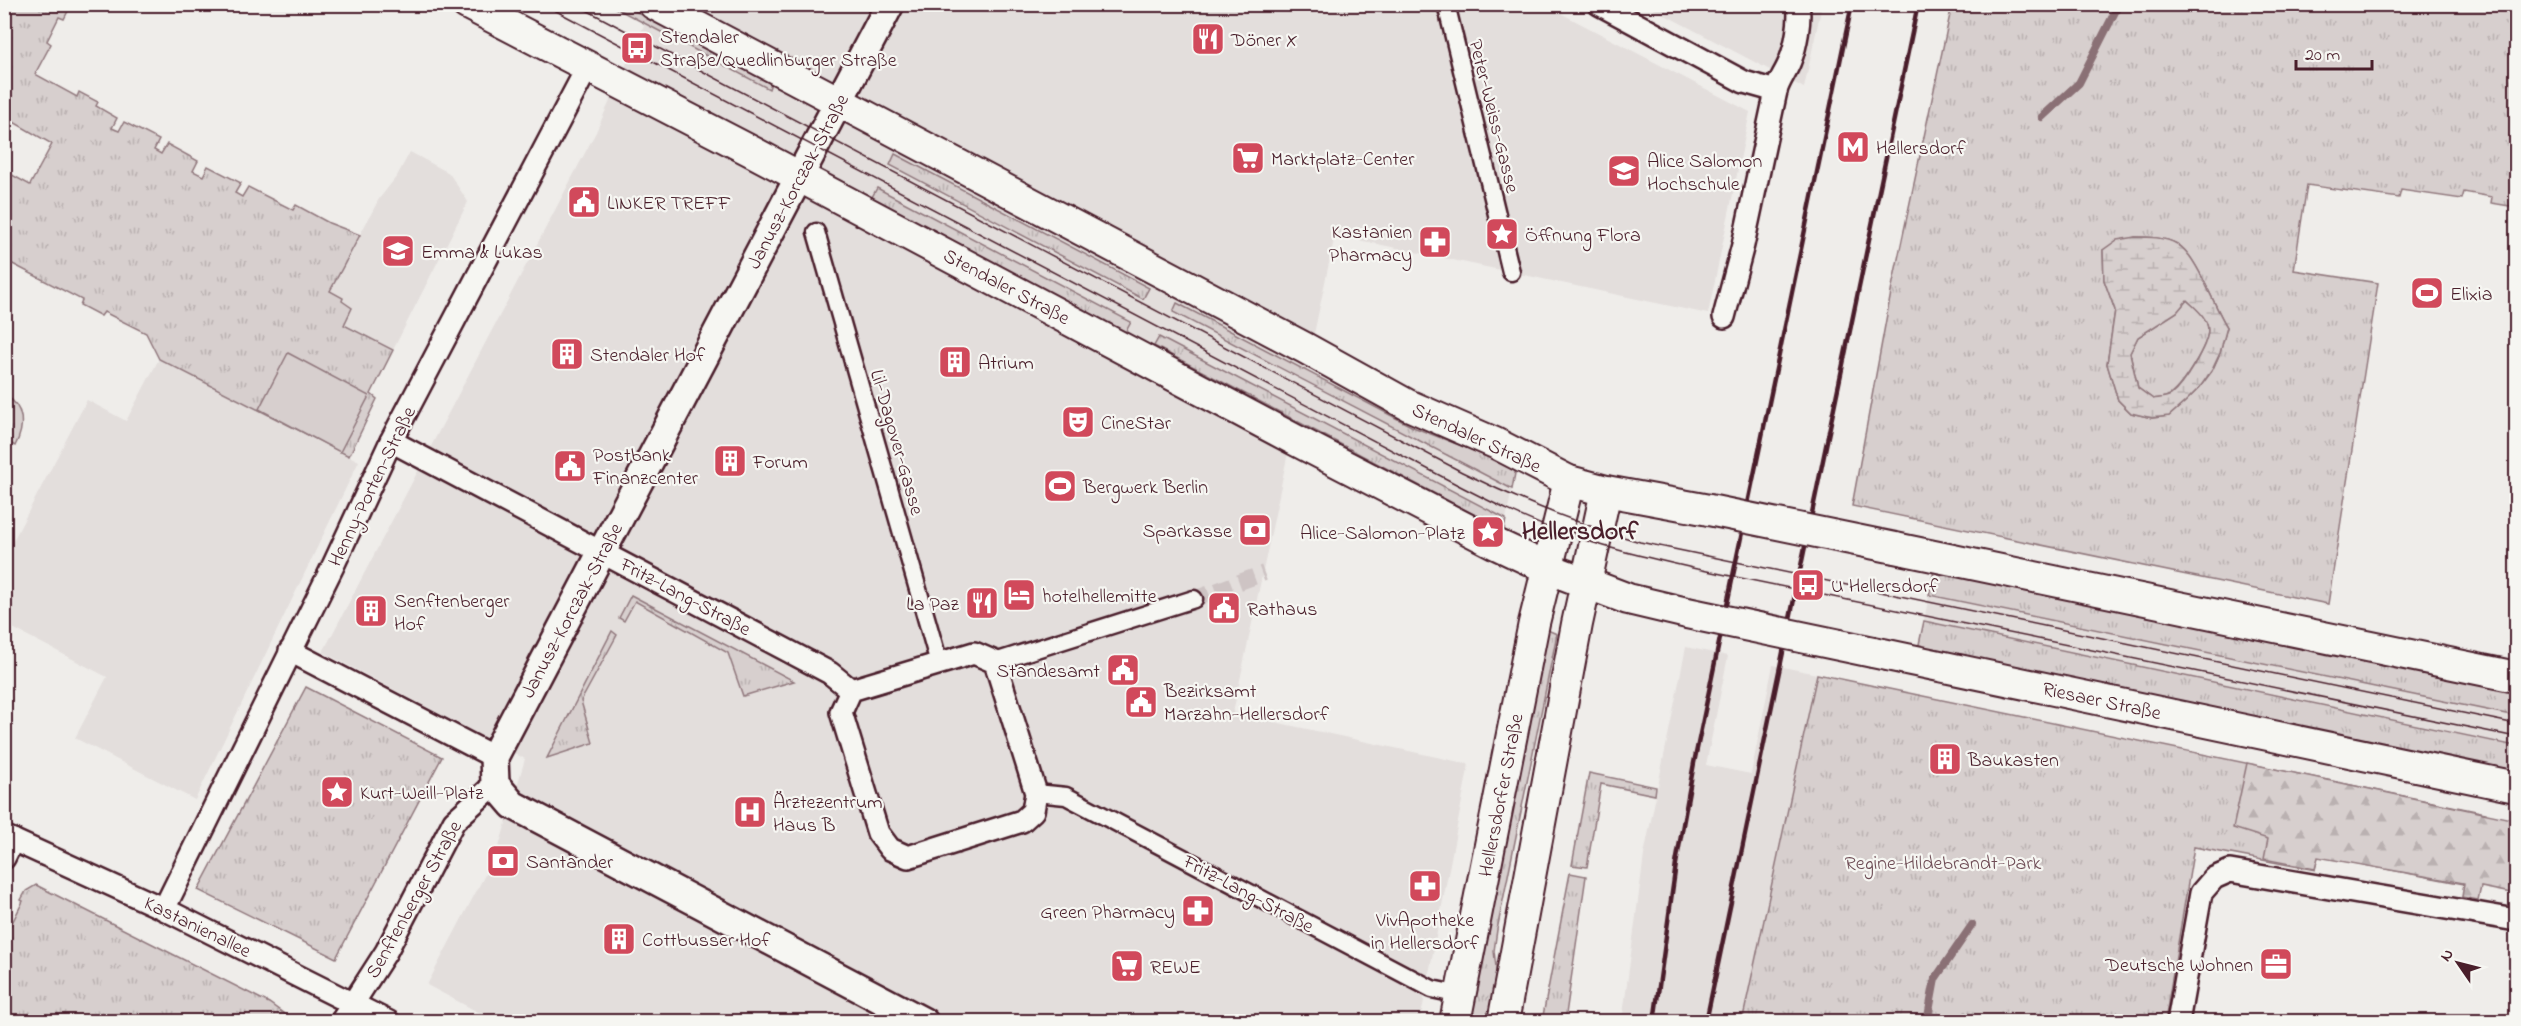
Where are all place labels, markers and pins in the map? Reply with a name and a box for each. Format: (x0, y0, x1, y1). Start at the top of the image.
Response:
restaurant icon: Döner X (1190, 21, 1226, 57)
place label: Stendaler Straße/Quedlinburger Straße (660, 24, 897, 77)
place label: Döner X (1230, 27, 1298, 56)
bus stop icon: Stendaler Straße/Quedlinburger Straße (619, 30, 655, 66)
metro station icon: Hellersdorf (1835, 129, 1871, 165)
place label: Hellersdorf (1876, 135, 1966, 164)
supermarket icon: Marktplatz-Center (1230, 140, 1266, 176)
place label: Marktplatz-Center (1271, 146, 1415, 175)
place label: Alice Salomon Hochschule (1647, 148, 1762, 200)
school or university icon: Alice Salomon Hochschule (1606, 153, 1642, 189)
public building icon: LINKER TREFF (566, 184, 602, 220)
place label: LINKER TREFF (607, 190, 731, 219)
place icon: Öffnung Flora (1484, 216, 1520, 252)
place label: Kastanien Pharmacy (1329, 219, 1412, 271)
place label: Öffnung Flora (1525, 222, 1641, 252)
pharmacy icon: Kastanien Pharmacy (1417, 224, 1453, 260)
school or university icon: Emma & Lukas (380, 233, 416, 269)
place label: Emma & Lukas (421, 239, 543, 268)
sports icon: Elixia (2409, 275, 2445, 311)
place label: Elixia (2450, 281, 2492, 310)
building icon: Stendaler Hof (549, 336, 585, 372)
place label: Stendaler Hof (590, 342, 706, 371)
building icon: Atrium (937, 344, 973, 380)
place label: Atrium (978, 350, 1034, 379)
theatre icon: CineStar (1060, 404, 1096, 440)
place label: CineStar (1101, 410, 1172, 439)
place label: Postbank Finanzcenter (592, 442, 699, 494)
building icon: Forum (712, 443, 748, 479)
public building icon: Postbank Finanzcenter (552, 448, 588, 484)
place label: Forum (752, 449, 808, 478)
sports icon: Bergwerk Berlin (1042, 468, 1078, 504)
place label: Bergwerk Berlin (1082, 474, 1208, 504)
bank icon: Sparkasse (1237, 512, 1273, 548)
place icon: Alice-Salomon-Platz (1470, 514, 1506, 550)
place label: Sparkasse (1142, 518, 1232, 547)
place label: Alice-Salomon-Platz (1300, 520, 1466, 549)
bus stop icon: U Hellersdorf (1790, 567, 1826, 603)
place label: U Hellersdorf (1831, 573, 1939, 602)
hotel icon: hotelhellemitte (1001, 577, 1037, 613)
place label: hotelhellemitte (1042, 583, 1157, 612)
restaurant icon: La Paz (964, 585, 1000, 621)
place label: Senftenberger Hof (394, 588, 510, 640)
public building icon: Rathaus (1206, 590, 1242, 626)
place label: La Paz (906, 591, 960, 620)
building icon: Senftenberger Hof (353, 593, 389, 629)
place label: Rathaus (1247, 596, 1317, 625)
public building icon: Standesamt (1105, 652, 1141, 688)
place label: Standesamt (996, 658, 1100, 687)
place label: Bezirksamt Marzahn-Hellersdorf (1163, 678, 1330, 730)
public building icon: Bezirksamt Marzahn-Hellersdorf (1123, 684, 1159, 720)
building icon: Baukasten (1927, 741, 1963, 777)
place label: Baukasten (1967, 747, 2059, 776)
place icon: Kurt-Weill-Platz (319, 774, 355, 810)
place label: Kurt-Weill-Platz (360, 780, 484, 809)
place label: Ärztezentrum Haus B (773, 789, 883, 841)
hospital icon: Ärztezentrum Haus B (732, 794, 768, 830)
bank icon: Santander (485, 843, 521, 879)
place label: Santander (526, 849, 614, 878)
pharmacy icon: VivApotheke in Hellersdorf (1407, 868, 1443, 904)
pharmacy icon: Green Pharmacy (1180, 893, 1216, 929)
place label: Green Pharmacy (1040, 899, 1175, 928)
place label: VivApotheke in Hellersdorf (1371, 907, 1480, 959)
building icon: Cottbusser Hof (601, 921, 637, 957)
place label: Cottbusser Hof (642, 927, 771, 956)
office icon: Deutsche Wohnen (2258, 946, 2294, 982)
supermarket icon: REWE (1109, 948, 1145, 984)
place label: Deutsche Wohnen (2104, 952, 2253, 981)
place label: REWE (1150, 954, 1201, 983)

